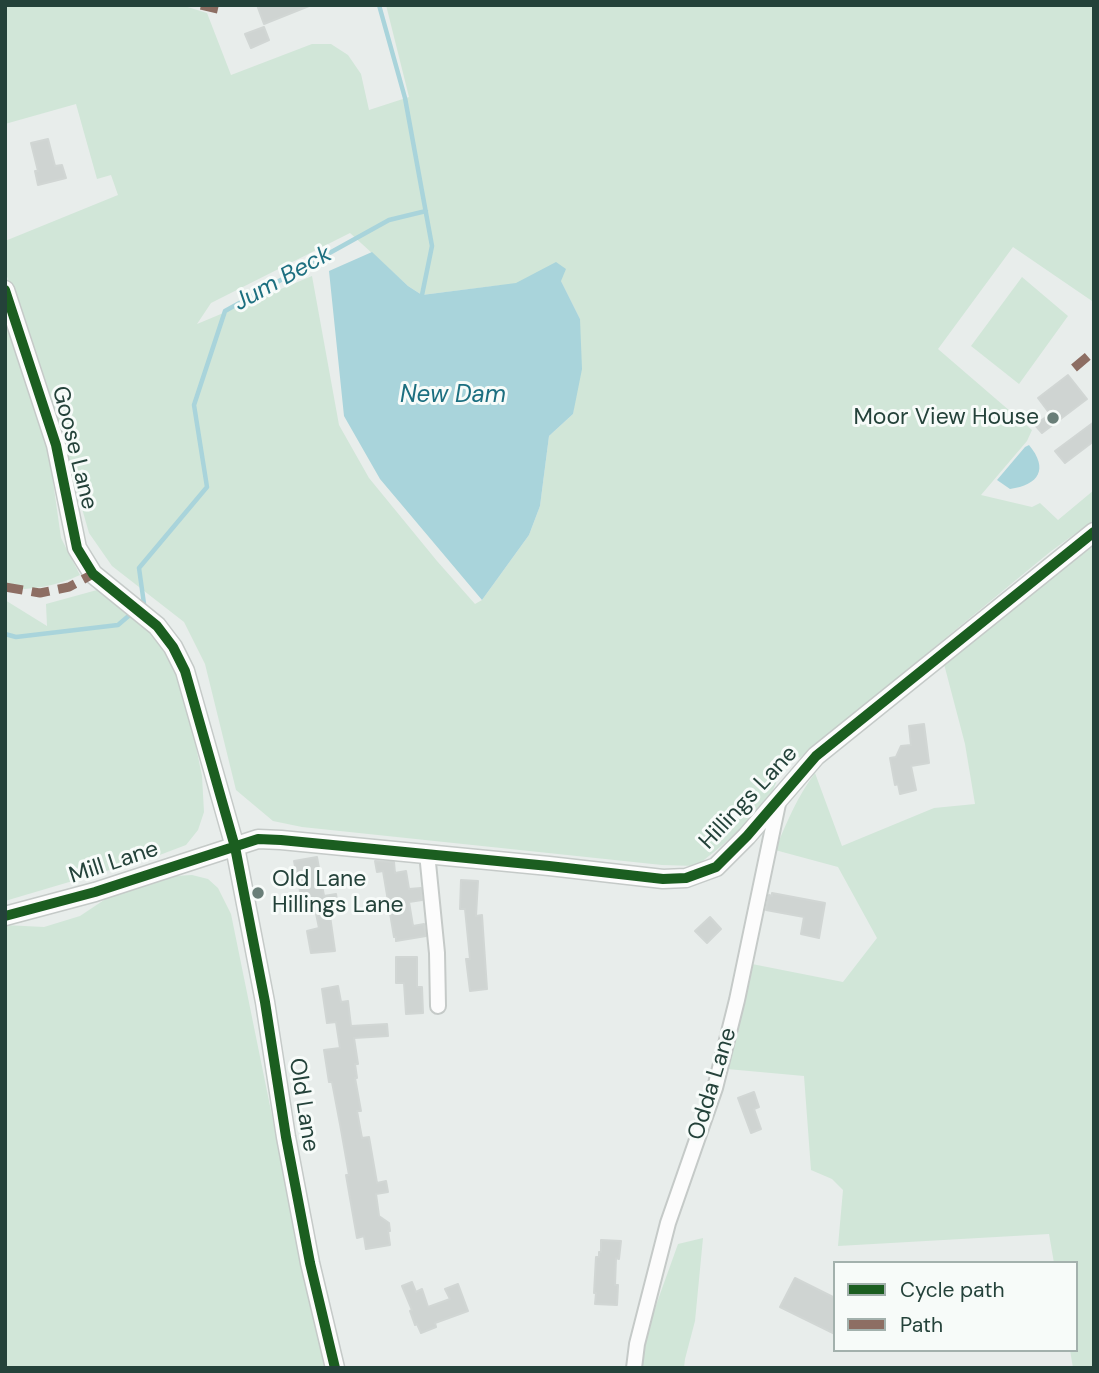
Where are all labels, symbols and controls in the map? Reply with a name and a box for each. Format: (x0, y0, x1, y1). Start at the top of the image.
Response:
water label: Jum Beck (229, 240, 337, 318)
water label: New Dam (400, 382, 506, 410)
street label: Goose Lane (45, 383, 103, 513)
place label: Moor View House (853, 404, 1039, 432)
marker: Moor View House (1045, 410, 1061, 426)
street label: Hillings Lane (694, 740, 804, 856)
street label: Mill Lane (66, 836, 162, 890)
place label: Old Lane Hillings Lane (272, 866, 404, 920)
marker: Old Lane Hillings Lane (250, 885, 266, 901)
street label: Odda Lane (683, 1024, 743, 1144)
street label: Old Lane (282, 1056, 324, 1154)
legend (833, 1261, 1078, 1352)
text: Cycle path (900, 1276, 1005, 1304)
text: Path (900, 1311, 943, 1339)

